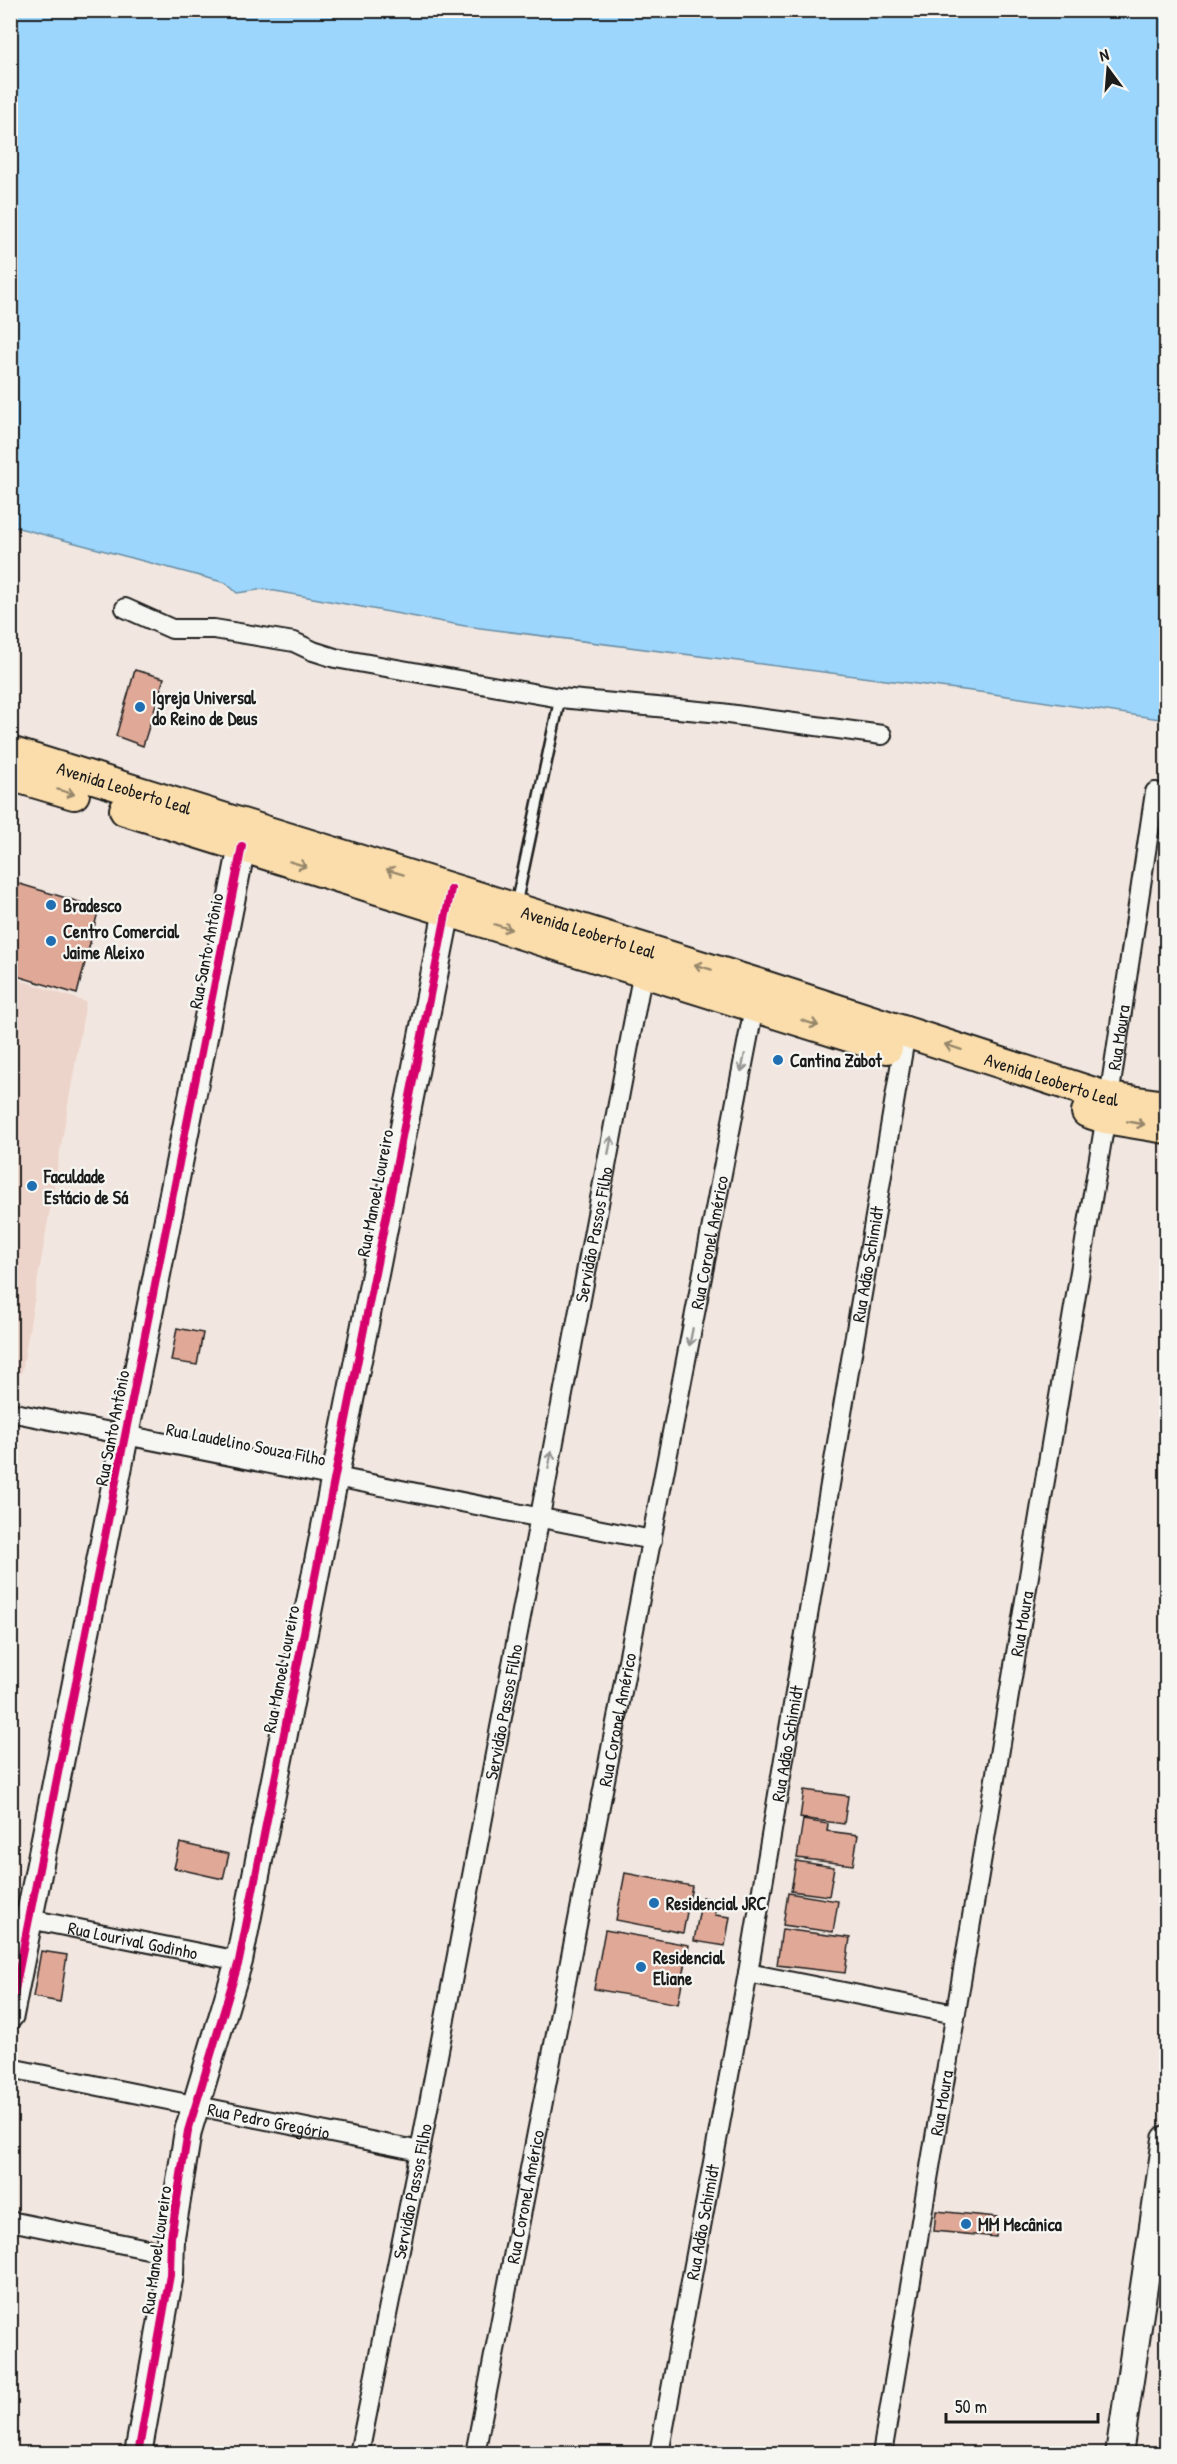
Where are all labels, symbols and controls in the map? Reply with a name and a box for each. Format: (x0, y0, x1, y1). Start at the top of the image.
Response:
north arrow (1078, 39, 1138, 99)
text: N (1097, 43, 1111, 66)
place label: Igreja Universal do Reino de Deus (152, 685, 258, 731)
marker: Igreja Universal do Reino de Deus (133, 700, 147, 714)
street label: Avenida Leoberto Leal (54, 755, 195, 820)
one-way arrow (56, 787, 75, 798)
one-way arrow (288, 859, 307, 870)
one-way arrow (386, 866, 405, 877)
street label: Rua Santo Antônio (183, 891, 229, 1011)
place label: Bradesco (63, 893, 122, 918)
marker: Bradesco (44, 898, 58, 912)
street label: Avenida Leoberto Leal (518, 899, 659, 964)
place label: Centro Comercial Jaime Aleixo (63, 919, 180, 965)
one-way arrow (493, 923, 512, 934)
marker: Centro Comercial Jaime Aleixo (44, 934, 58, 948)
one-way arrow (693, 961, 712, 972)
street label: Rua Moura (1101, 1003, 1135, 1072)
one-way arrow (800, 1018, 819, 1029)
one-way arrow (944, 1041, 963, 1052)
street label: Avenida Leoberto Leal (981, 1046, 1120, 1112)
place label: Cantina Zabot (790, 1048, 882, 1073)
one-way arrow (737, 1053, 748, 1072)
marker: Cantina Zabot (771, 1053, 785, 1067)
one-way arrow (1125, 1118, 1145, 1129)
street label: Rua Manoel Loureiro (350, 1127, 400, 1259)
one-way arrow (605, 1135, 616, 1155)
place label: Faculdade Estácio de Sá (43, 1164, 129, 1210)
street label: Servidão Passos Filho (568, 1164, 618, 1304)
street label: Rua Coronel Américo (684, 1173, 734, 1311)
marker: Faculdade Estácio de Sá (25, 1179, 39, 1193)
street label: Rua Adão Schimidt (845, 1203, 889, 1324)
one-way arrow (685, 1327, 696, 1346)
street label: Rua Santo Antônio (89, 1368, 135, 1488)
street label: Rua Laudelino Souza Filho (164, 1416, 328, 1472)
one-way arrow (545, 1451, 556, 1470)
street label: Rua Moura (1003, 1589, 1039, 1658)
street label: Rua Manoel Loureiro (256, 1603, 306, 1735)
street label: Servidão Passos Filho (478, 1642, 528, 1782)
street label: Rua Coronel Américo (592, 1651, 642, 1788)
street label: Rua Adão Schimidt (765, 1683, 809, 1803)
place label: Residencial JRC (666, 1891, 766, 1916)
marker: Residencial JRC (647, 1896, 661, 1910)
street label: Rua Lourival Godinho (66, 1915, 200, 1965)
place label: Residencial Eliane (653, 1945, 726, 1991)
marker: Residencial Eliane (634, 1960, 648, 1974)
street label: Rua Moura (923, 2068, 959, 2137)
street label: Rua Pedro Gregório (205, 2096, 332, 2145)
street label: Servidão Passos Filho (386, 2121, 437, 2261)
street label: Rua Coronel Américo (499, 2128, 550, 2266)
street label: Rua Adão Schimidt (679, 2161, 725, 2282)
street label: Rua Manoel Loureiro (135, 2184, 177, 2316)
place label: MM Mecânica (978, 2212, 1063, 2237)
marker: MM Mecânica (959, 2217, 973, 2231)
scale bar (946, 2386, 1098, 2424)
text: 50 m (955, 2394, 987, 2419)

